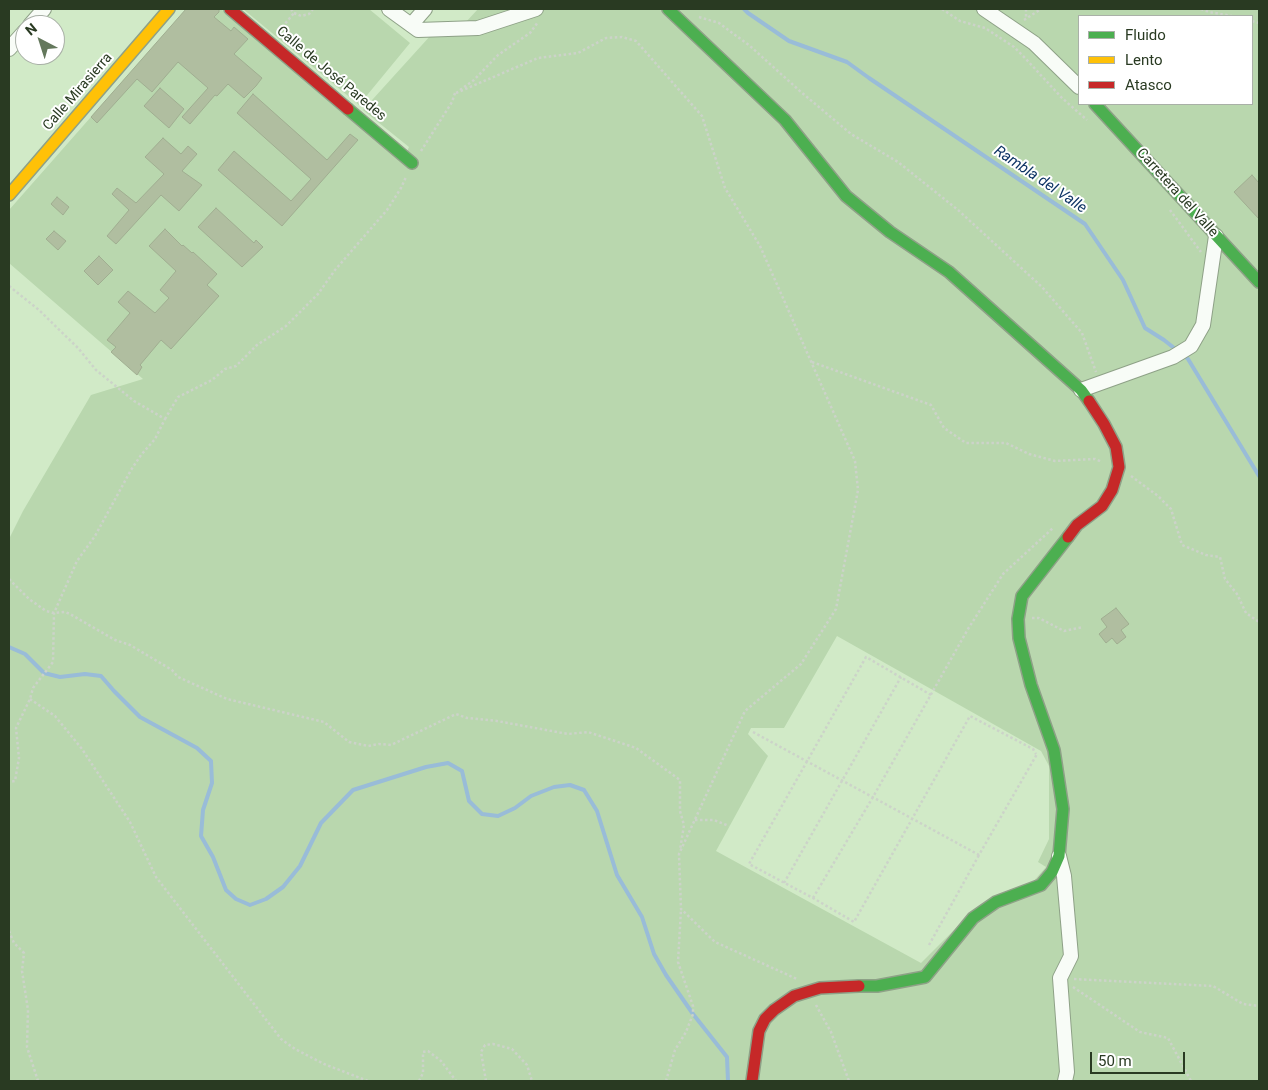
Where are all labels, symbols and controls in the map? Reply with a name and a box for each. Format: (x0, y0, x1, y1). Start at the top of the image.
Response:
north arrow (15, 15, 65, 65)
legend (1078, 15, 1253, 105)
text: N (22, 20, 40, 39)
street label: Calle de José Paredes (273, 23, 389, 125)
text: Fluido (1125, 26, 1166, 44)
street label: Calle Mirasierra (40, 50, 116, 134)
text: Lento (1125, 51, 1163, 69)
text: Atasco (1125, 76, 1172, 94)
water label: Rambla del Valle (990, 142, 1090, 218)
street label: Carretera del Valle (1133, 145, 1221, 241)
scale bar (1093, 1042, 1188, 1074)
text: 50 m (1098, 1052, 1132, 1070)

